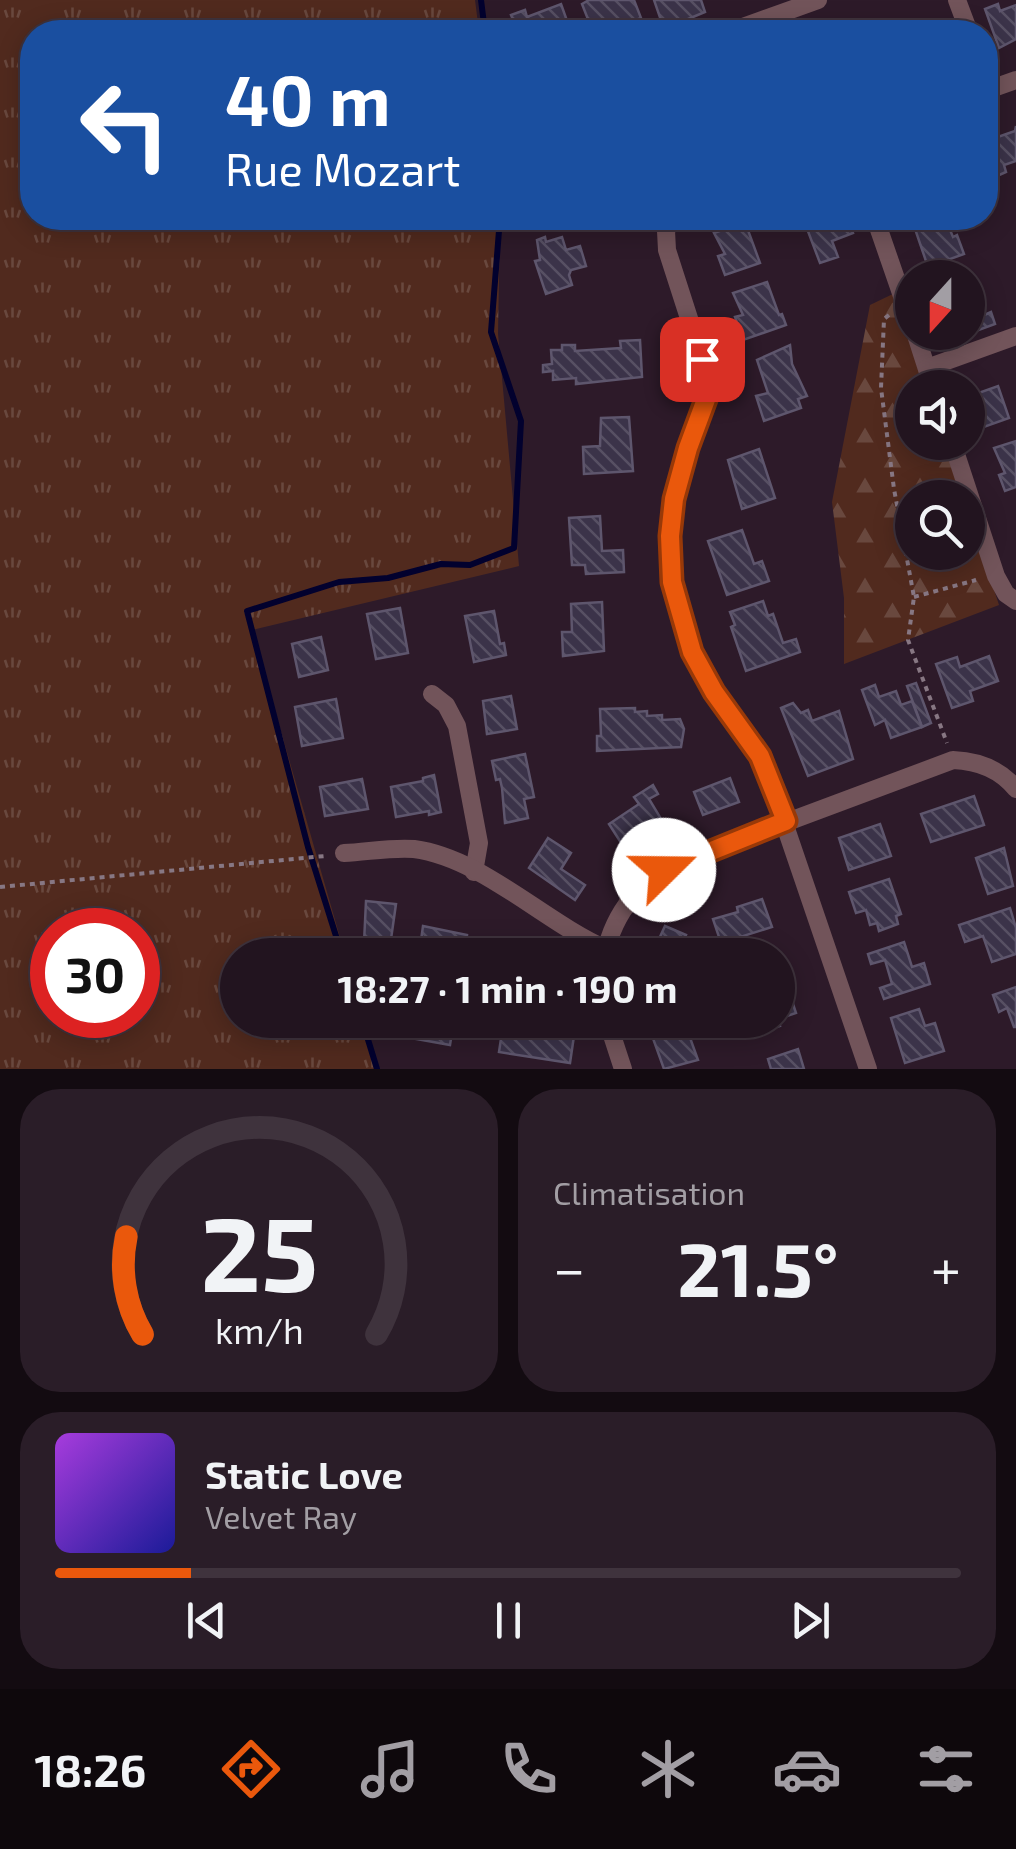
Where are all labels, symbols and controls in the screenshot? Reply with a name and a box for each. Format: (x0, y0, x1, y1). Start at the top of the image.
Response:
text: 40 m (225, 56, 391, 140)
icon: left (60, 60, 190, 190)
text: Rue Mozart (225, 141, 461, 195)
north arrow (895, 260, 985, 350)
map controls (895, 260, 985, 570)
pin (660, 317, 745, 402)
icon: arrive (675, 332, 730, 387)
button: sound (895, 370, 985, 460)
button: search (895, 480, 985, 570)
position arrow (612, 818, 716, 922)
speed limit sign: 30 (30, 908, 160, 1038)
text: 18:27 · 1 min · 190 m (338, 965, 677, 1011)
text: Climatisation (553, 1173, 745, 1211)
text: 25 (200, 1188, 318, 1313)
text: 21.5° (677, 1222, 839, 1312)
text: − (553, 1234, 585, 1300)
text: + (931, 1234, 961, 1300)
text: km/h (215, 1308, 303, 1351)
text: Static Love (205, 1451, 403, 1497)
text: Velvet Ray (205, 1497, 357, 1535)
icon: previous (179, 1593, 234, 1648)
icon: pause (481, 1593, 536, 1648)
icon: next (783, 1593, 838, 1648)
icon: directions (216, 1734, 286, 1804)
icon: music (355, 1734, 425, 1804)
icon: phone (494, 1734, 564, 1804)
icon: climate (633, 1734, 703, 1804)
icon: car (772, 1734, 842, 1804)
icon: filters (911, 1734, 981, 1804)
text: 18:26 (35, 1742, 146, 1796)

